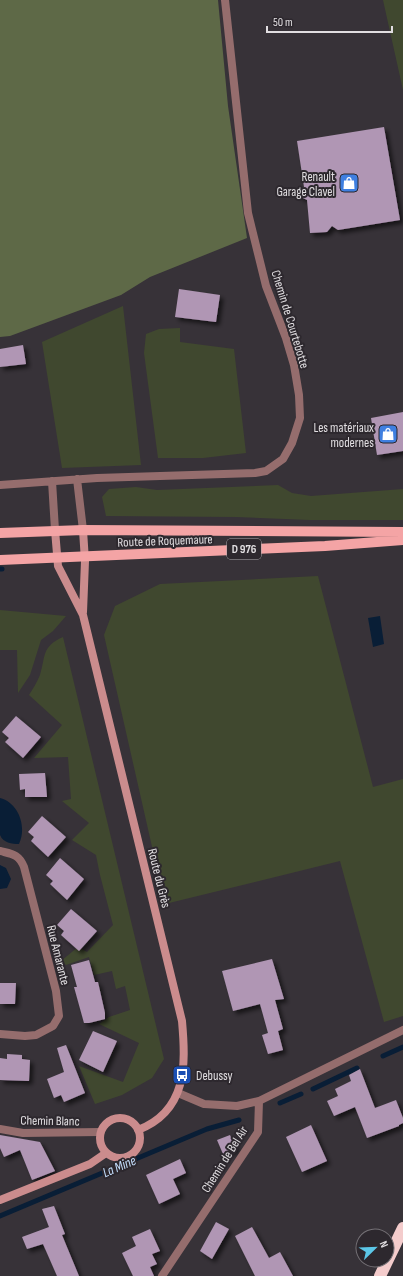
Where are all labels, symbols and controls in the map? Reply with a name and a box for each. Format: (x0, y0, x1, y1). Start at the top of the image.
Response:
scale bar (267, 8, 392, 34)
text: 50 m (273, 15, 293, 30)
place label: Renault Garage Clavel (276, 169, 335, 200)
shop icon: Renault Garage Clavel (338, 172, 360, 194)
street label: Chemin de Courtebotte (267, 268, 313, 370)
place label: Les matériaux modernes (313, 420, 374, 451)
shop icon: Les matériaux modernes (377, 423, 399, 445)
street label: Route de Roquemaure (117, 531, 213, 551)
road number: D 976 (227, 539, 261, 559)
street label: Route du Grès (144, 847, 174, 910)
street label: Rue Amarante (43, 924, 73, 987)
bus stop icon: Debussy (171, 1064, 193, 1086)
place label: Debussy (196, 1068, 233, 1084)
street label: Chemin Blanc (20, 1112, 80, 1130)
street label: Chemin de Bel Air (198, 1123, 252, 1196)
water label: La Mine (100, 1152, 139, 1181)
north arrow (355, 1228, 395, 1268)
text: N (377, 1239, 391, 1250)

